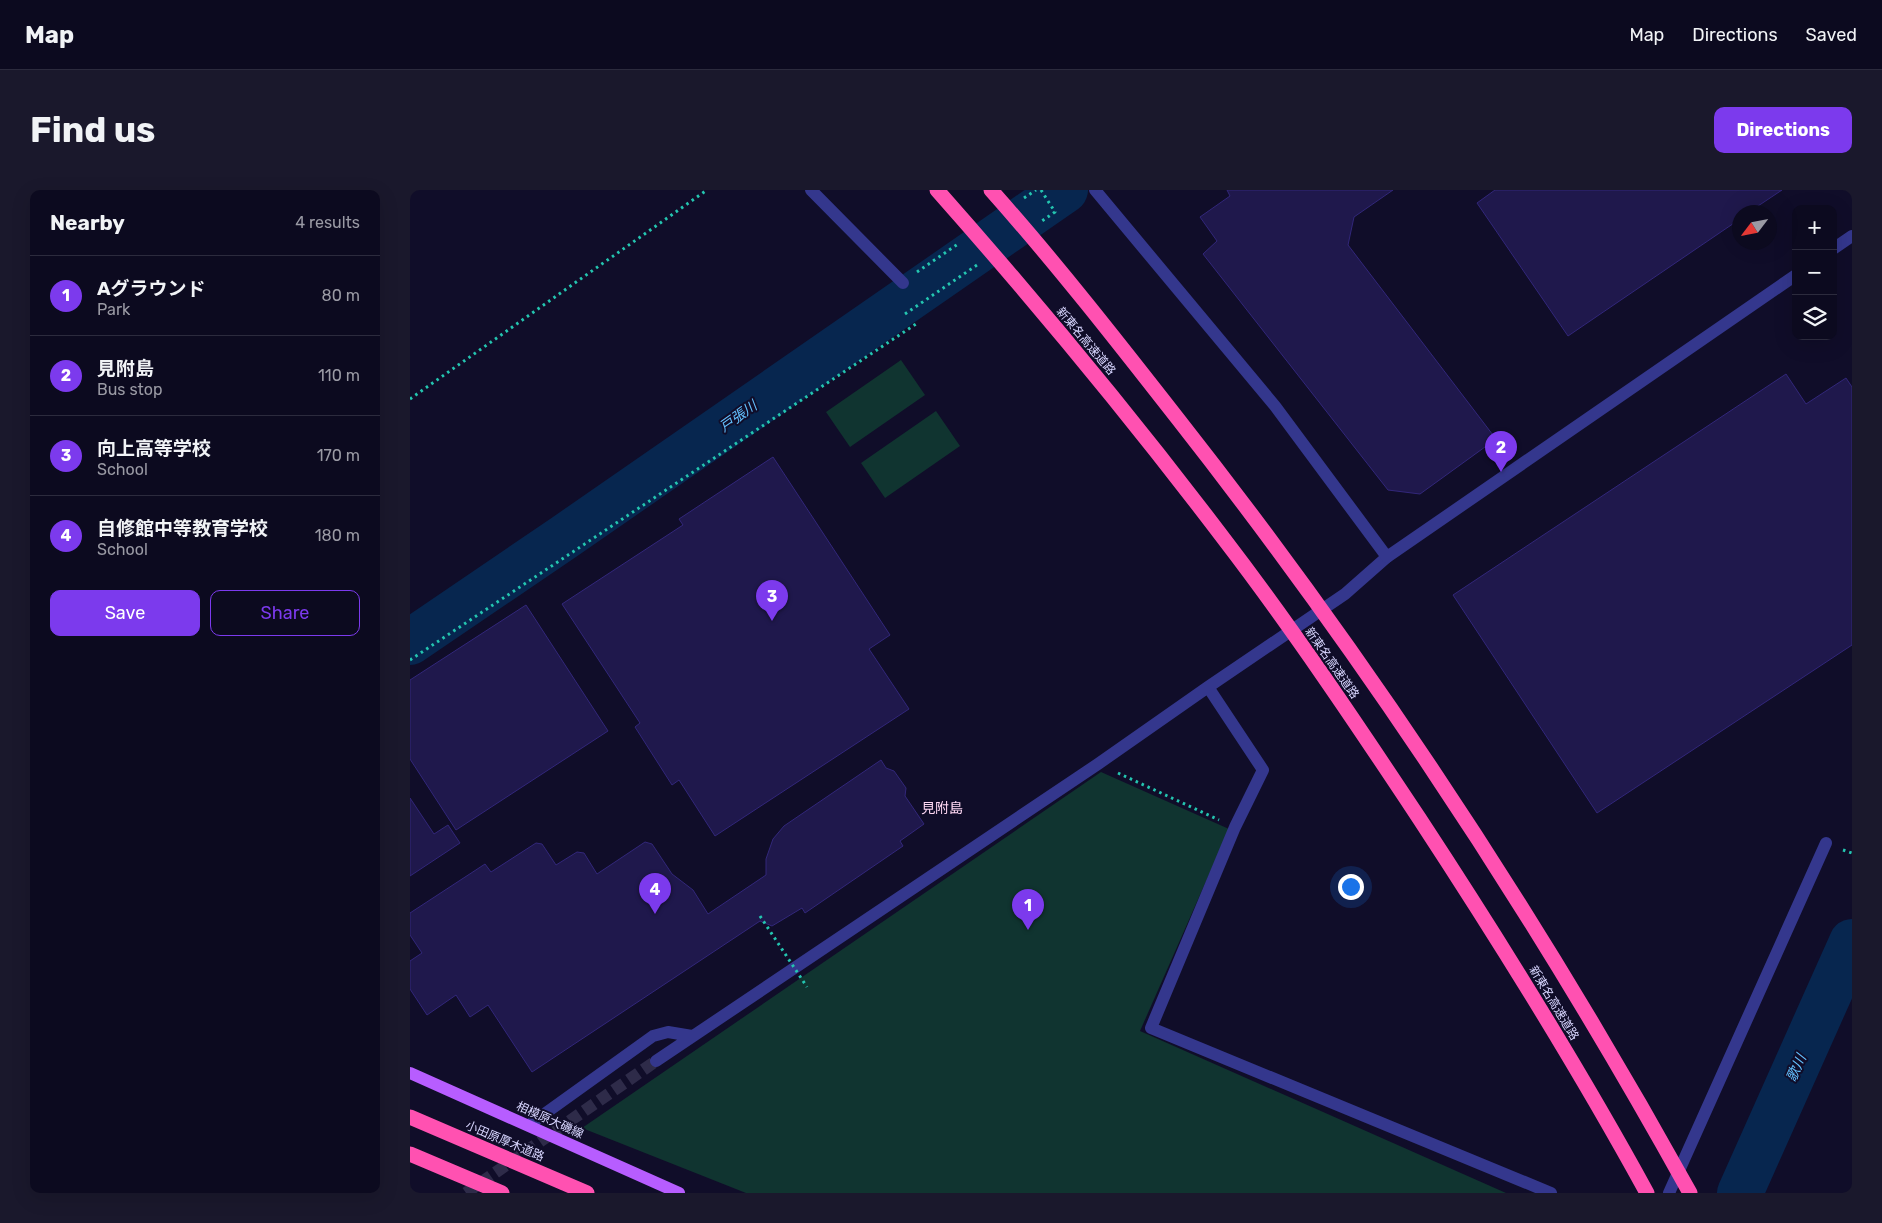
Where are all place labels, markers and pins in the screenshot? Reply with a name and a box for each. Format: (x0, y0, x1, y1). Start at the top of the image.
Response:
pin: 2 (1485, 431, 1517, 472)
pin: 3 (756, 580, 788, 621)
pin: 4 (639, 873, 671, 914)
pin: 1 (1012, 889, 1044, 930)

